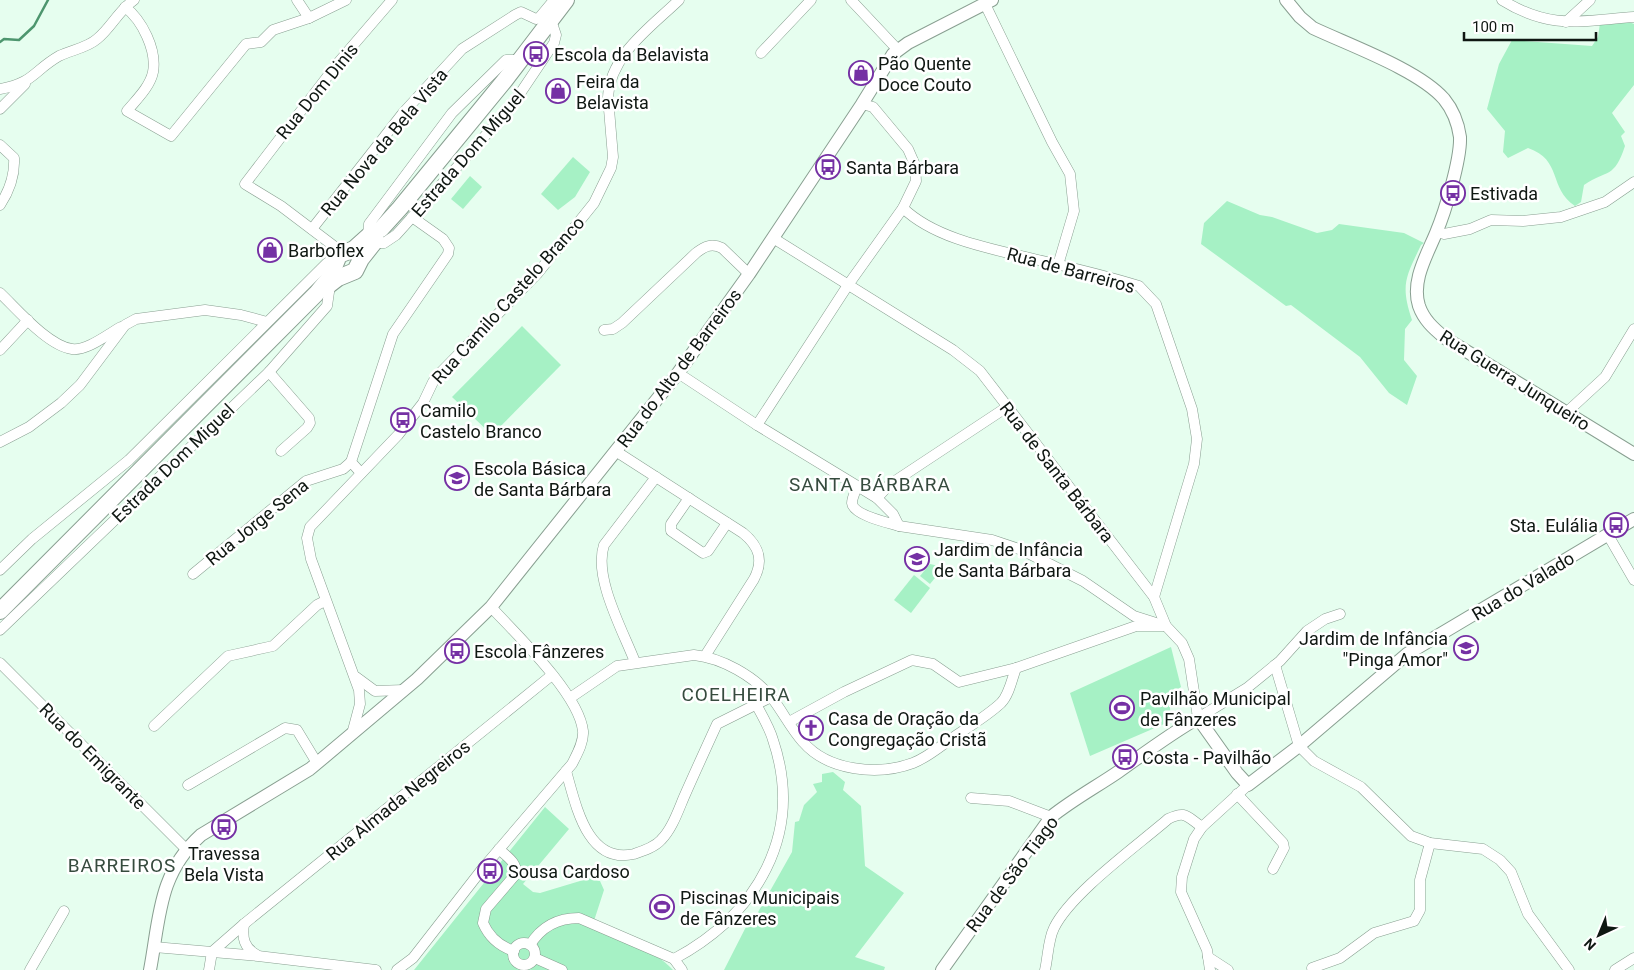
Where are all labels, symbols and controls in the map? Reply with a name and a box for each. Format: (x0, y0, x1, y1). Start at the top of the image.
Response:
scale bar (1464, 10, 1596, 42)
text: 100 m (1472, 18, 1514, 36)
street label: Rua Dom Dinis (272, 39, 362, 143)
bus stop icon: Escola da Belavista (523, 41, 549, 67)
place label: Escola da Belavista (554, 44, 709, 65)
place label: Pão Quente Doce Couto (878, 53, 971, 95)
shop icon: Pão Quente Doce Couto (848, 60, 874, 86)
street label: Rua Nova da Bela Vista (316, 64, 452, 220)
place label: Feira da Belavista (576, 71, 649, 113)
shop icon: Feira da Belavista (545, 78, 571, 104)
street label: Estrada Dom Miguel (407, 85, 529, 221)
bus stop icon: Santa Bárbara (815, 154, 841, 180)
place label: Santa Bárbara (846, 157, 959, 178)
bus stop icon: Estivada (1440, 180, 1466, 206)
place label: Estivada (1470, 183, 1538, 204)
street label: Rua Camilo Castelo Branco (427, 212, 589, 388)
shop icon: Barboflex (257, 237, 283, 263)
place label: Barboflex (288, 240, 364, 261)
street label: Rua de Barreiros (1005, 243, 1137, 297)
street label: Rua do Alto de Barreiros (612, 284, 746, 452)
street label: Rua Guerra Junqueiro (1436, 325, 1594, 435)
street label: Rua de Santa Bárbara (996, 398, 1118, 546)
street label: Estrada Dom Miguel (108, 399, 238, 527)
place label: Camilo Castelo Branco (420, 400, 542, 442)
bus stop icon: Camilo Castelo Branco (390, 407, 416, 433)
place label: Escola Básica de Santa Bárbara (474, 458, 611, 500)
school or university icon: Escola Básica de Santa Bárbara (444, 465, 470, 491)
district label: SANTA BÁRBARA (789, 473, 951, 496)
street label: Rua Jorge Sena (202, 474, 312, 570)
bus stop icon: Sta. Eulália (1603, 512, 1629, 538)
place label: Sta. Eulália (1510, 515, 1598, 536)
place label: Jardim de Infância de Santa Bárbara (934, 539, 1083, 581)
school or university icon: Jardim de Infância de Santa Bárbara (904, 546, 930, 572)
street label: Rua do Valado (1468, 547, 1578, 625)
place label: Jardim de Infância "Pinga Amor" (1299, 628, 1448, 670)
school or university icon: Jardim de Infância "Pinga Amor" (1453, 635, 1479, 661)
bus stop icon: Escola Fânzeres (444, 638, 470, 664)
place label: Escola Fânzeres (474, 641, 604, 662)
district label: COELHEIRA (681, 683, 791, 706)
place label: Pavilhão Municipal de Fânzeres (1140, 688, 1291, 730)
sports icon: Pavilhão Municipal de Fânzeres (1109, 695, 1135, 721)
street label: Rua do Emigrante (36, 699, 150, 813)
place label: Casa de Oração da Congregação Cristã (828, 708, 987, 750)
church icon: Casa de Oração da Congregação Cristã (798, 715, 824, 741)
street label: Rua Almada Negreiros (322, 735, 474, 865)
bus stop icon: Costa - Pavilhão (1112, 744, 1138, 770)
place label: Costa - Pavilhão (1142, 747, 1271, 768)
street label: Rua de São Tiago (962, 812, 1062, 936)
bus stop icon: Travessa Bela Vista (211, 814, 237, 840)
place label: Travessa Bela Vista (184, 843, 264, 885)
district label: BARREIROS (68, 854, 176, 877)
bus stop icon: Sousa Cardoso (477, 858, 503, 884)
place label: Sousa Cardoso (508, 861, 630, 882)
place label: Piscinas Municipais de Fânzeres (680, 887, 840, 929)
sports icon: Piscinas Municipais de Fânzeres (649, 894, 675, 920)
north arrow (1574, 910, 1624, 960)
text: N (1581, 935, 1599, 954)

